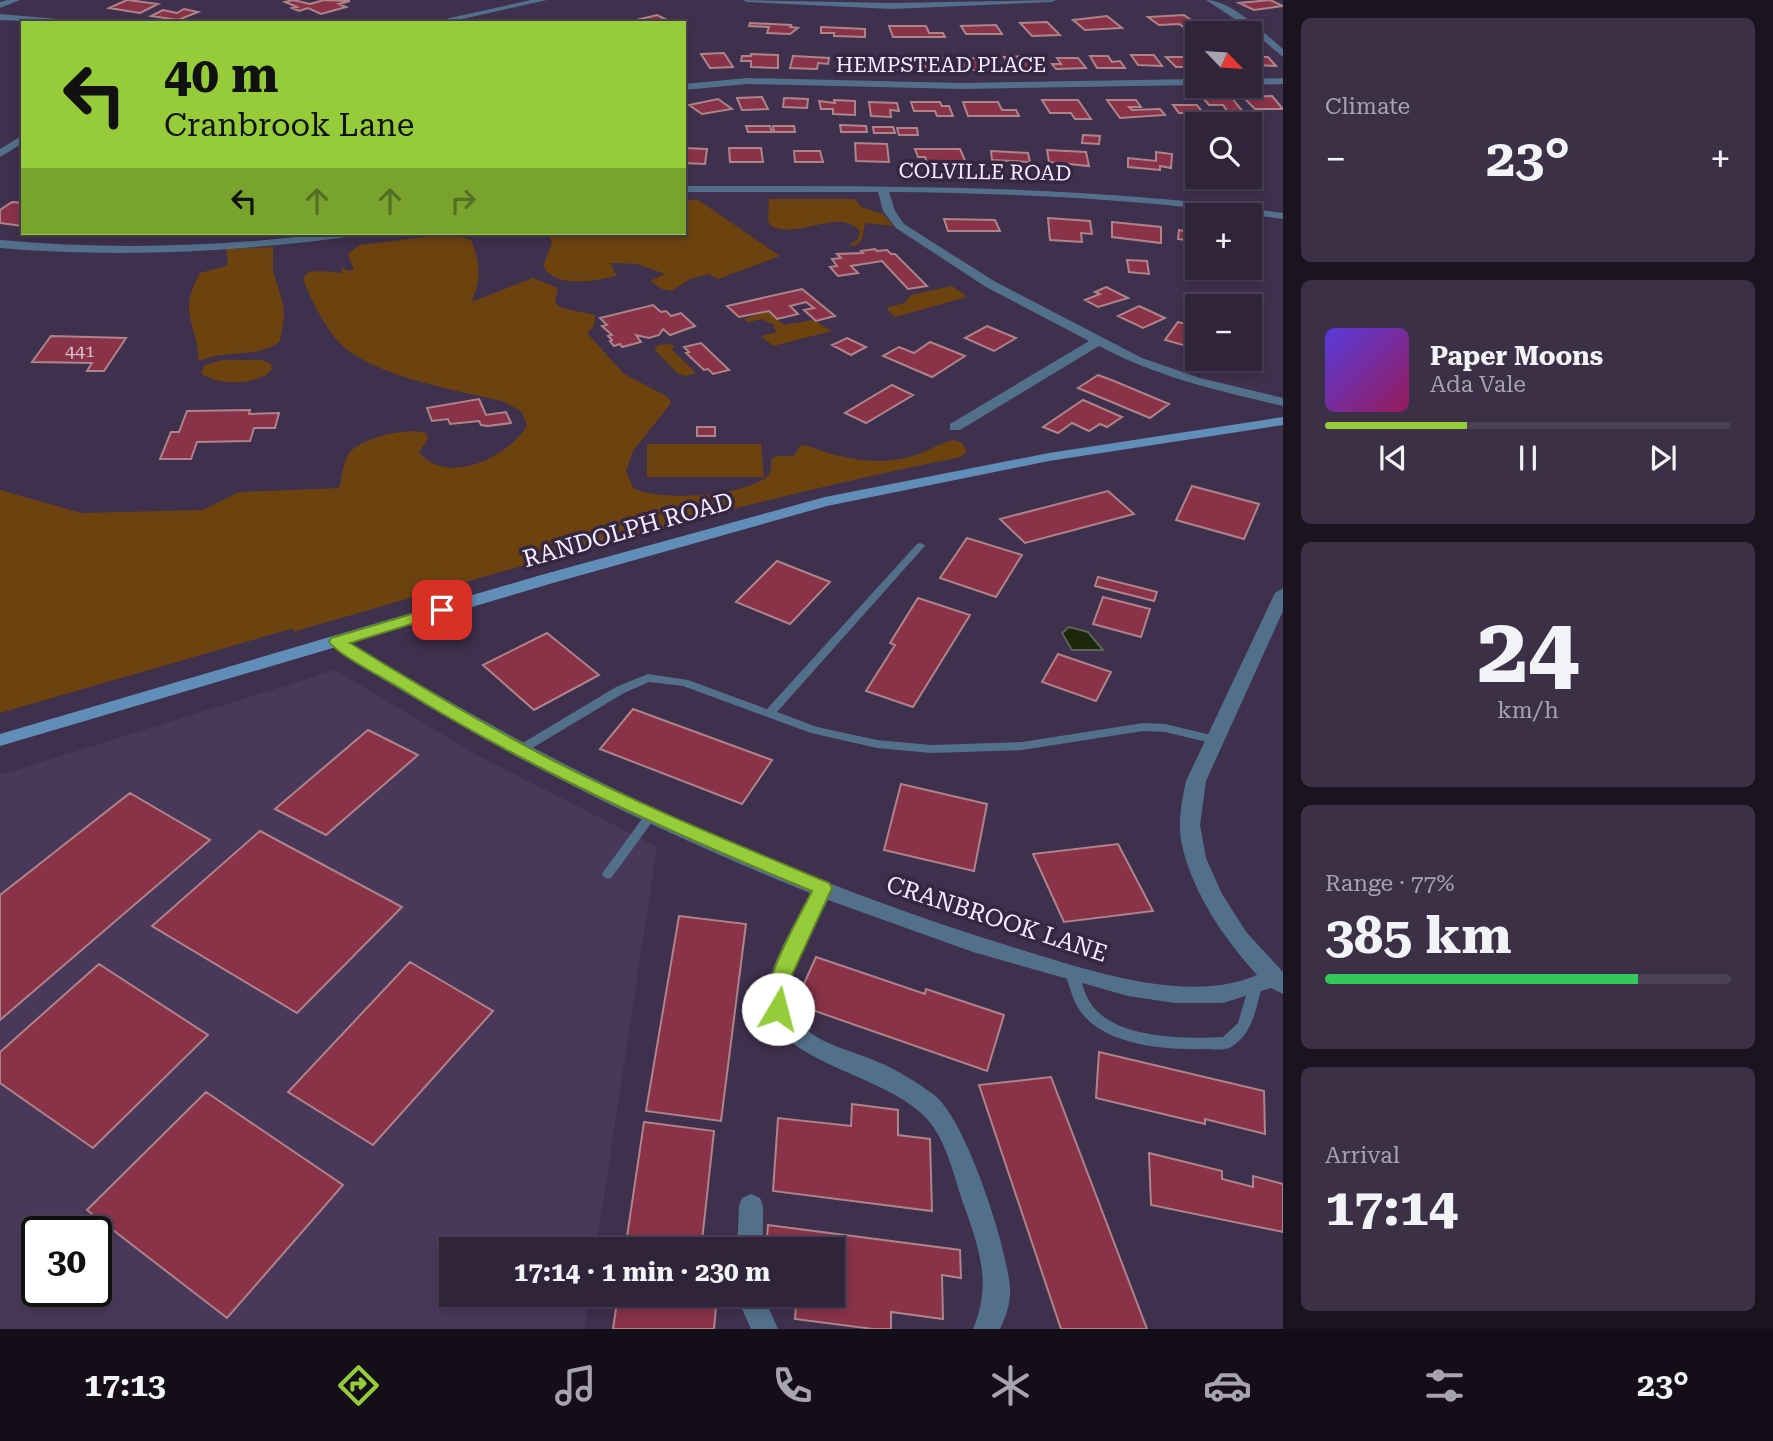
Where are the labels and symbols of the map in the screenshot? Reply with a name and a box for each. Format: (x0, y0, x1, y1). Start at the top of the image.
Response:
north arrow (1185, 21, 1262, 98)
street label: HEMPSTEAD PLACE (836, 53, 1046, 77)
street label: COLVILLE ROAD (898, 158, 1072, 186)
house number: 441 (65, 340, 95, 361)
street label: RANDOLPH ROAD (520, 487, 736, 573)
pin (412, 580, 472, 640)
street label: CRANBROOK LANE (883, 870, 1111, 968)
position arrow (741, 972, 815, 1046)
speed limit sign: 30 (21, 1216, 112, 1307)

